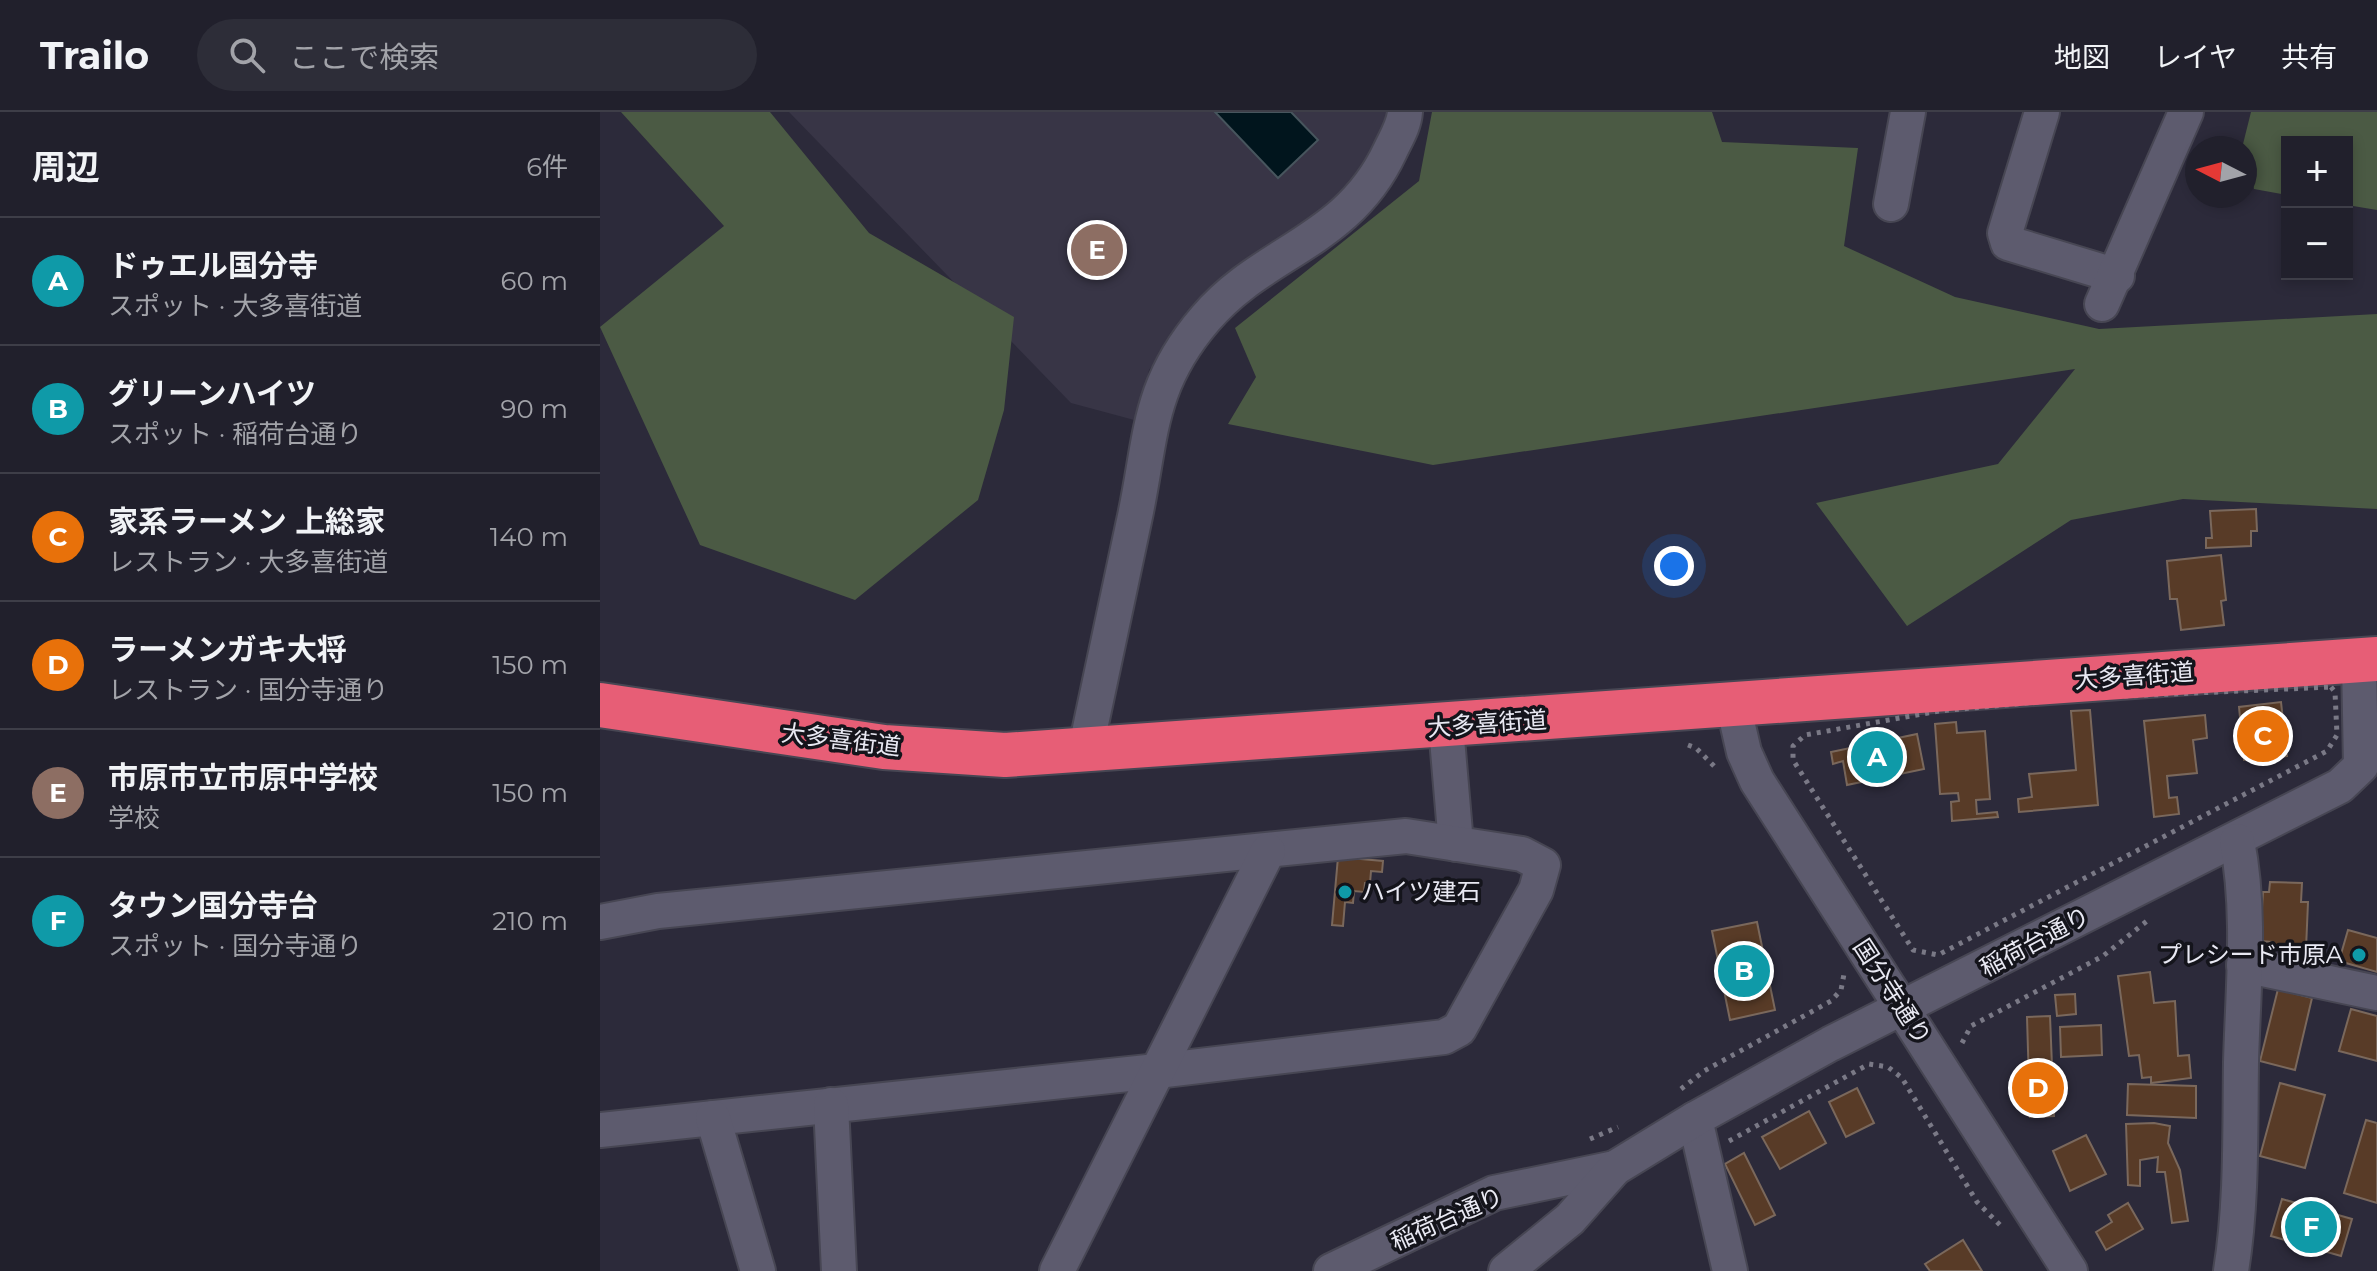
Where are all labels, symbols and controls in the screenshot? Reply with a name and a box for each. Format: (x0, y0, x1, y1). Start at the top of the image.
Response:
search box (197, 19, 757, 91)
text: Trailo (40, 32, 149, 79)
icon: search (225, 33, 269, 77)
text: ここで検索 (289, 39, 439, 76)
text: 地図 (2054, 40, 2110, 74)
text: レイヤ (2154, 40, 2237, 74)
text: 共有 (2281, 40, 2337, 74)
north arrow (2185, 136, 2257, 208)
map controls (2281, 136, 2353, 280)
button: + (2281, 136, 2353, 208)
text: 周辺 (32, 146, 100, 188)
text: 6件 (526, 151, 568, 183)
button: − (2281, 208, 2353, 280)
pin: E (1071, 220, 1123, 280)
text: ドゥエル国分寺 (108, 247, 318, 284)
text: A (48, 265, 68, 297)
text: 60 m (501, 265, 568, 297)
text: スポット · 大多喜街道 (108, 290, 362, 322)
text: グリーンハイツ (108, 375, 316, 412)
text: B (48, 393, 68, 425)
text: 90 m (501, 393, 568, 425)
text: スポット · 稲荷台通り (108, 418, 362, 450)
text: 家系ラーメン 上総家 (108, 503, 385, 540)
text: C (49, 521, 67, 553)
text: 140 m (490, 521, 568, 553)
text: レストラン · 大多喜街道 (108, 546, 388, 578)
your location (1654, 546, 1694, 586)
text: ラーメンガキ大将 (108, 631, 347, 668)
text: D (47, 649, 69, 681)
text: 150 m (492, 649, 568, 681)
street label: 大多喜街道 (2073, 657, 2195, 694)
text: レストラン · 国分寺通り (108, 674, 388, 706)
street label: 大多喜街道 (1426, 705, 1548, 742)
pin: C (2237, 706, 2289, 766)
street label: 大多喜街道 (780, 718, 902, 761)
pin: A (1851, 727, 1903, 787)
text: 市原市立市原中学校 (108, 759, 378, 796)
text: E (49, 777, 67, 809)
text: 150 m (492, 777, 568, 809)
text: 学校 (108, 802, 160, 834)
place label: ハイツ建石 (1361, 877, 1481, 906)
marker: ハイツ建石 (1336, 883, 1354, 901)
text: タウン国分寺台 (108, 887, 318, 924)
street label: 稲荷台通り (1975, 901, 2095, 983)
text: F (50, 905, 66, 937)
text: 210 m (492, 905, 568, 937)
text: スポット · 国分寺通り (108, 930, 362, 962)
street label: 国分寺通り (1848, 934, 1937, 1050)
place label: プレシード市原A (2158, 940, 2344, 969)
pin: B (1718, 941, 1770, 1001)
marker: プレシード市原A (2350, 946, 2368, 964)
pin: D (2012, 1058, 2064, 1118)
street label: 稲荷台通り (1386, 1181, 1508, 1256)
pin: F (2285, 1197, 2337, 1257)

